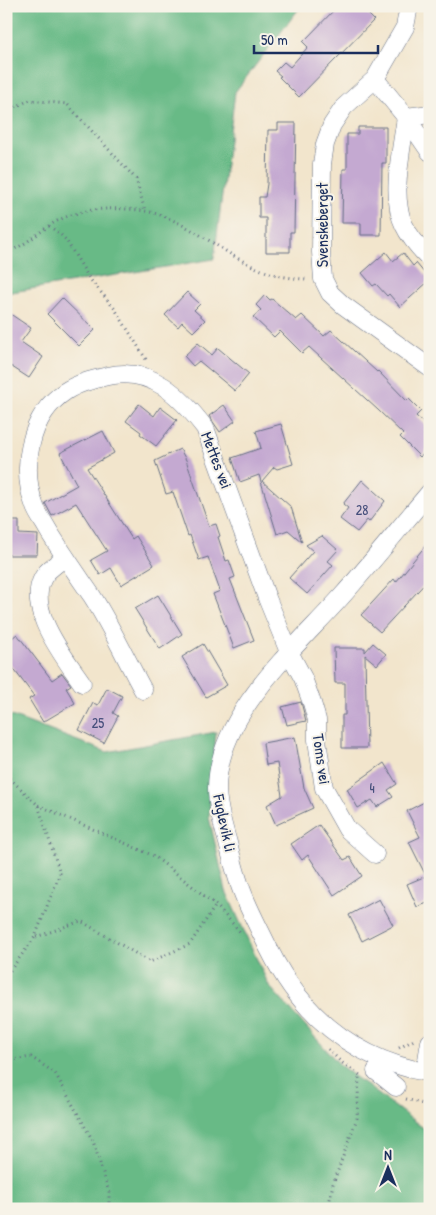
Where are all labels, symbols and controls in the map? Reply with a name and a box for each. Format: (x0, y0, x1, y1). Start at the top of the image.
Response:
scale bar (254, 22, 377, 54)
text: 50 m (261, 29, 288, 50)
street label: Svenskeberget (311, 182, 333, 267)
street label: Mettes vei (196, 428, 238, 492)
house number: 28 (356, 500, 368, 519)
house number: 25 (92, 713, 104, 732)
street label: Toms vei (308, 732, 336, 786)
house number: 4 (369, 778, 375, 797)
street label: Fuglevik li (208, 791, 242, 854)
north arrow (364, 1142, 414, 1192)
text: N (384, 1145, 392, 1164)

